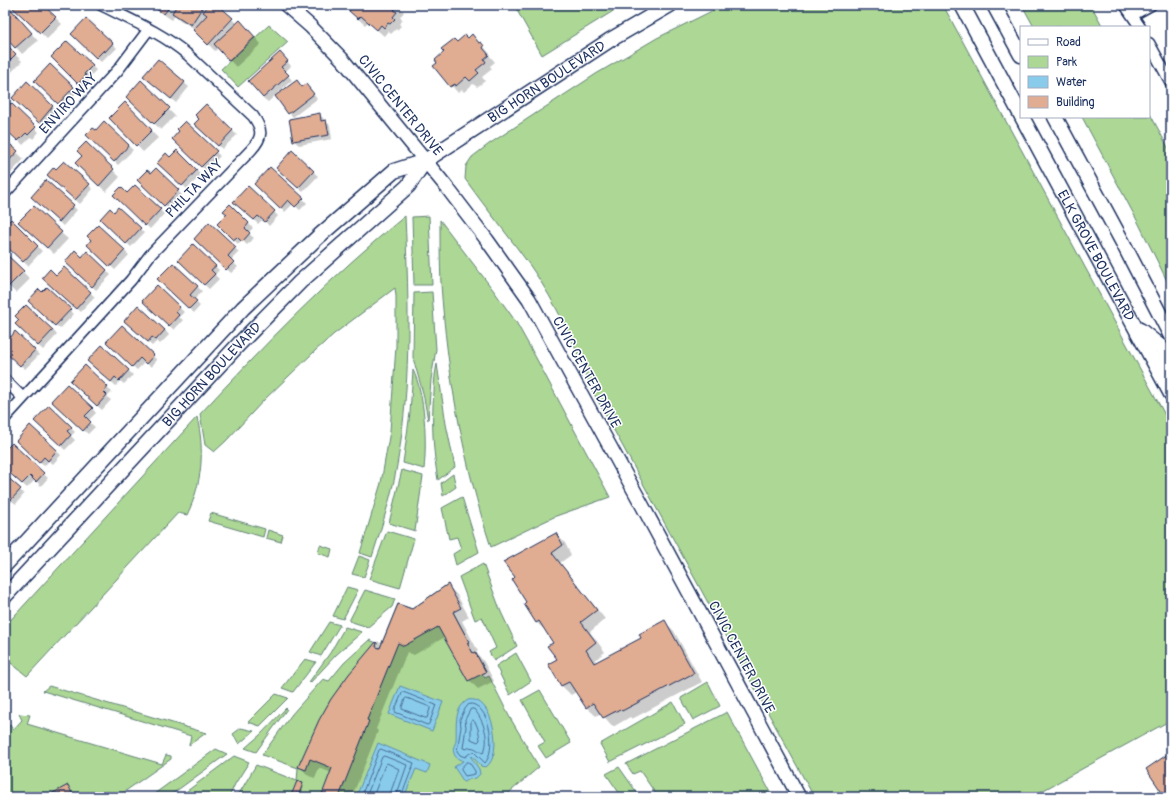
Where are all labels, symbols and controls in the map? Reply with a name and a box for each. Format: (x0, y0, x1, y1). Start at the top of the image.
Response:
legend (1020, 26, 1150, 118)
text: Road (1056, 35, 1081, 50)
street label: BIG HORN BOULEVARD (485, 37, 609, 127)
street label: CIVIC CENTER DRIVE (355, 51, 447, 159)
text: Park (1056, 55, 1077, 70)
street label: ENVIRO WAY (36, 69, 101, 138)
text: Water (1056, 75, 1087, 90)
text: Building (1056, 95, 1095, 110)
street label: PHILTA WAY (162, 155, 227, 221)
street label: ELK GROVE BOULEVARD (1054, 187, 1138, 324)
street label: CIVIC CENTER DRIVE (549, 313, 624, 431)
street label: BIG HORN BOULEVARD (159, 318, 265, 430)
street label: CIVIC CENTER DRIVE (705, 598, 778, 716)

